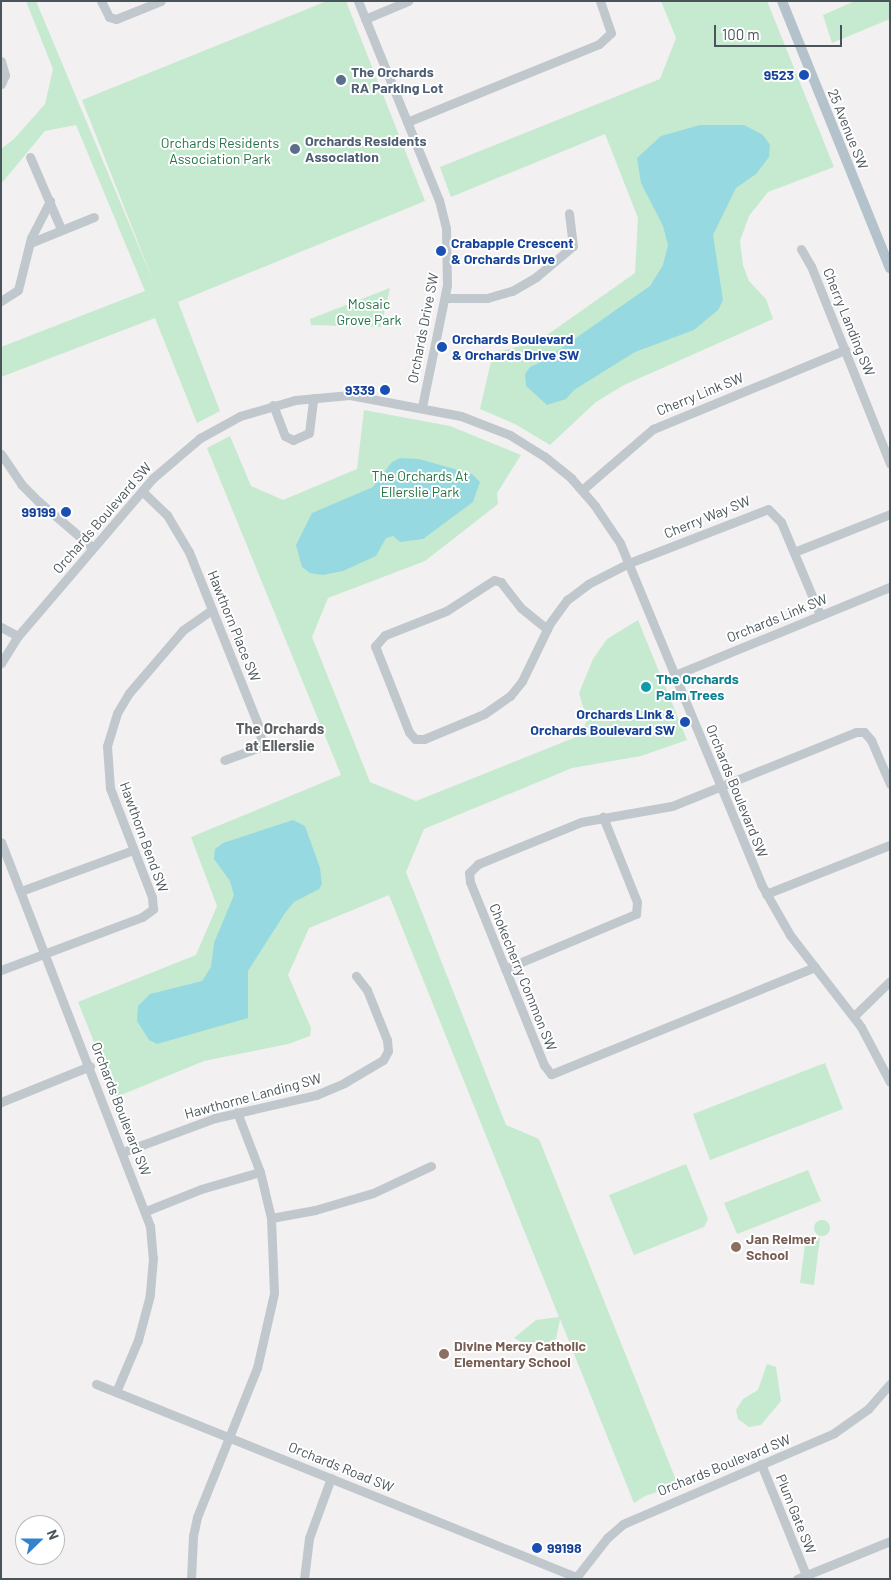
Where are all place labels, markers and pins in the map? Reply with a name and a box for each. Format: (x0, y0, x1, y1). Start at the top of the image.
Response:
place label: The Orchards RA Parking Lot (351, 64, 443, 96)
place label: 9523 (764, 67, 794, 83)
marker: 9523 (798, 69, 810, 81)
marker: The Orchards RA Parking Lot (335, 74, 347, 86)
place label: Orchards Residents Association (305, 133, 427, 166)
marker: Orchards Residents Association (289, 143, 301, 155)
place label: Crabapple Crescent & Orchards Drive (451, 235, 574, 268)
marker: Crabapple Crescent & Orchards Drive (435, 245, 447, 257)
place label: Orchards Boulevard & Orchards Drive SW (452, 331, 579, 364)
marker: Orchards Boulevard & Orchards Drive SW (436, 341, 448, 353)
place label: 9339 (345, 382, 375, 398)
marker: 9339 (379, 384, 391, 396)
place label: 99199 (22, 504, 56, 520)
marker: 99199 (60, 506, 72, 518)
place label: The Orchards Palm Trees (656, 671, 739, 704)
marker: The Orchards Palm Trees (640, 681, 652, 693)
place label: Orchards Link & Orchards Boulevard SW (530, 706, 675, 739)
marker: Orchards Link & Orchards Boulevard SW (679, 716, 691, 728)
place label: Jan Reimer School (746, 1231, 816, 1264)
marker: Jan Reimer School (730, 1241, 742, 1253)
place label: Divine Mercy Catholic Elementary School (454, 1338, 586, 1370)
marker: Divine Mercy Catholic Elementary School (438, 1348, 450, 1360)
place label: 99198 (547, 1540, 582, 1556)
marker: 99198 (531, 1542, 543, 1554)

